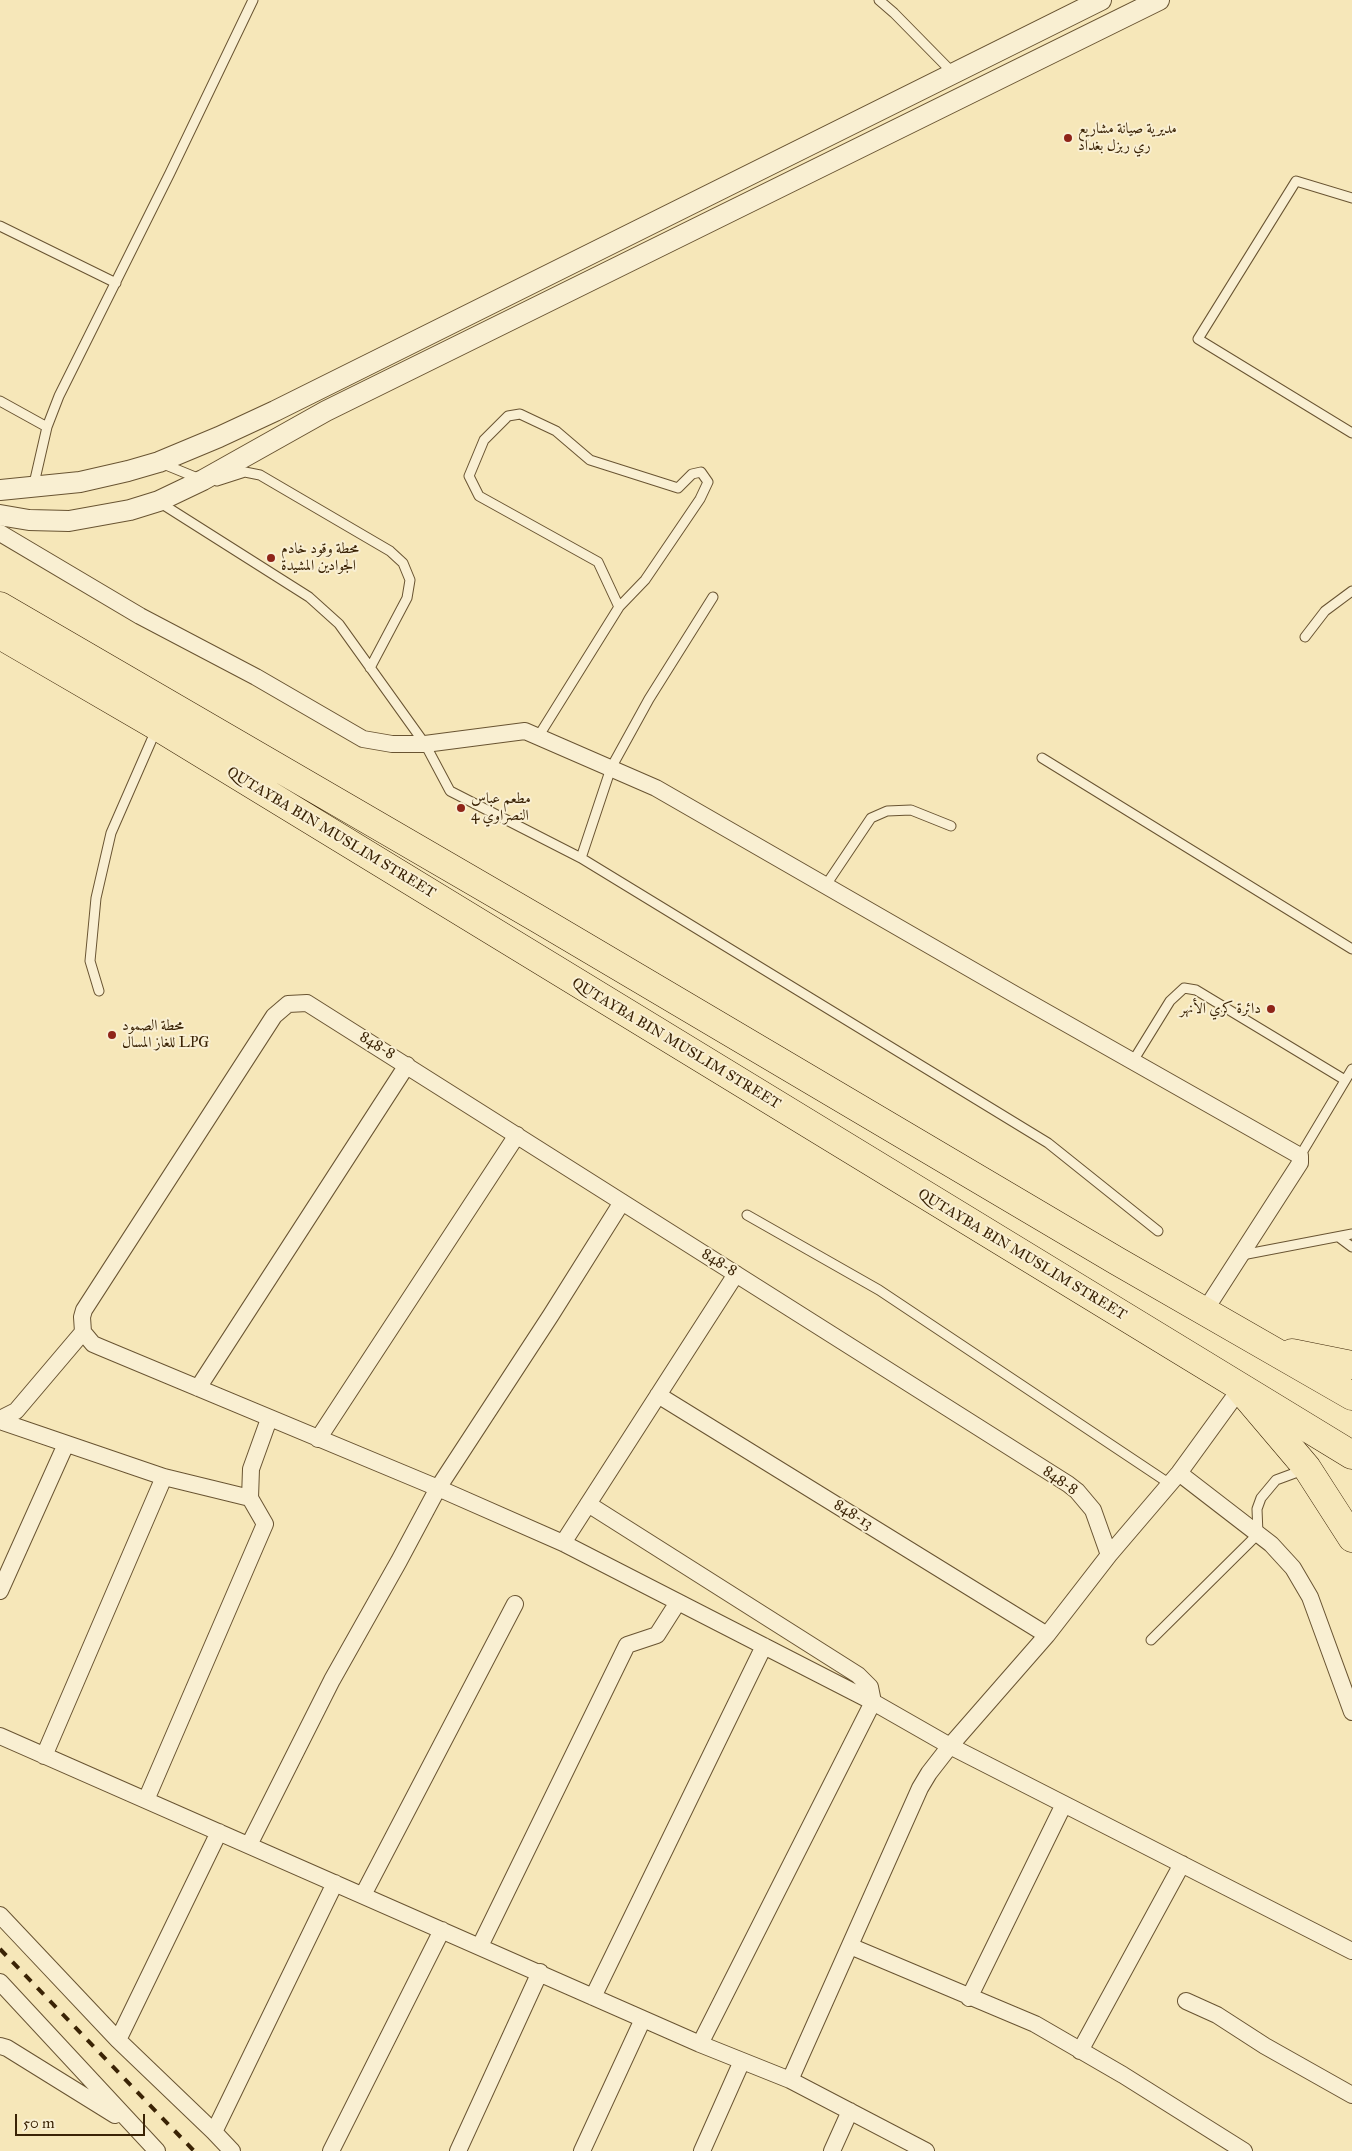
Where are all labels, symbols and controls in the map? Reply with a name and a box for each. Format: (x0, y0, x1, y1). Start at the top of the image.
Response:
place label: مديرية صيانة مشاريع ري ربزل بغداد (1078, 120, 1177, 155)
marker: مديرية صيانة مشاريع ري ربزل بغداد (1062, 132, 1074, 144)
place label: محطة وقود خادم الجوادين المشيدة (281, 540, 359, 575)
marker: محطة وقود خادم الجوادين المشيدة (265, 552, 277, 564)
street label: QUTAYBA BIN MUSLIM STREET (223, 763, 439, 903)
place label: مطعم عباس النصراوي 4 (471, 790, 531, 825)
marker: مطعم عباس النصراوي 4 (455, 802, 467, 814)
street label: QUTAYBA BIN MUSLIM STREET (568, 974, 784, 1114)
place label: دائرة كري الأنهر (1180, 1000, 1261, 1018)
marker: دائرة كري الأنهر (1265, 1003, 1277, 1015)
place label: محطة الصمود للغاز المسال LPG (122, 1017, 209, 1052)
street label: 848-8 (356, 1028, 398, 1064)
marker: محطة الصمود للغاز المسال LPG (106, 1029, 118, 1041)
street label: QUTAYBA BIN MUSLIM STREET (914, 1185, 1130, 1325)
street label: 848-8 (698, 1245, 740, 1281)
street label: 848-8 (1039, 1463, 1081, 1499)
street label: 848-13 (830, 1496, 876, 1534)
scale bar (18, 2104, 148, 2136)
text: 50 m (23, 2114, 55, 2132)

